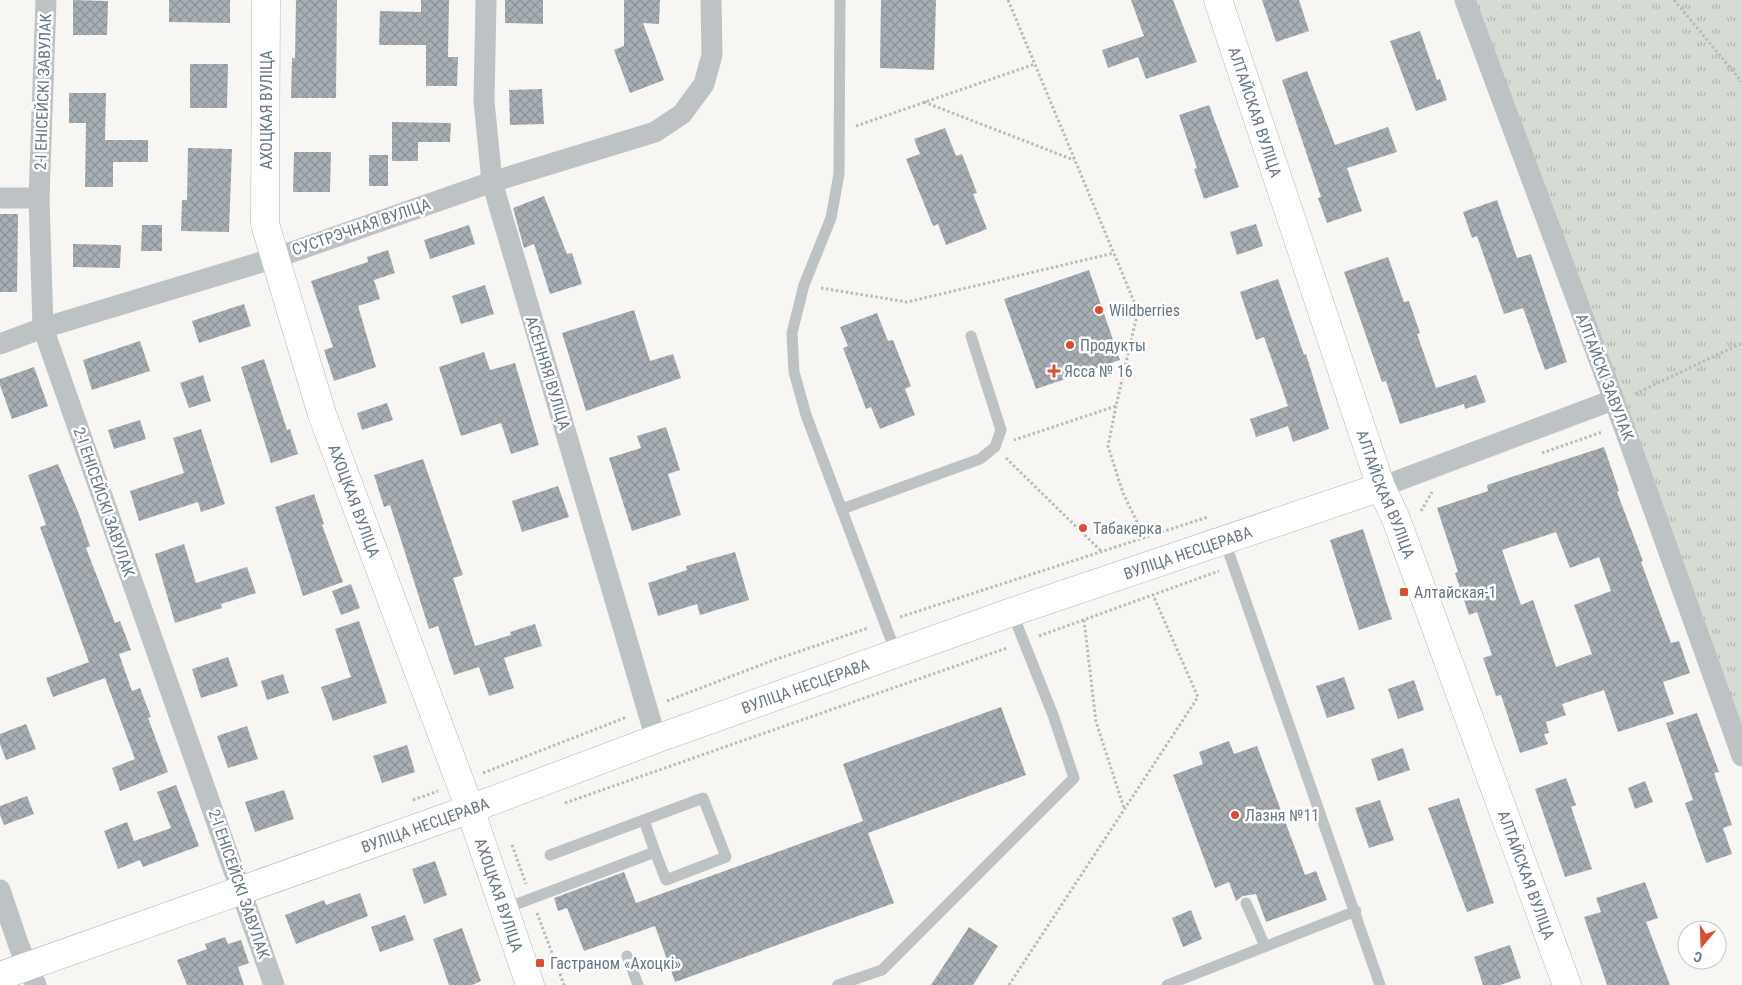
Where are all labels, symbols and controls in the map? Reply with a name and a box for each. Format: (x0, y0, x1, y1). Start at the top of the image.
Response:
street label: 2-І ЕНІСЕЙСКІ ЗАВУЛАК (31, 13, 55, 171)
street label: АЛТАЙСКАЯ ВУЛІЦА (1225, 44, 1286, 180)
street label: АХОЦКАЯ ВУЛІЦА (257, 51, 276, 170)
street label: СУСТРЭЧНАЯ ВУЛІЦА (289, 194, 433, 260)
place label: Wildberries (1109, 301, 1180, 320)
marker: Wildberries (1093, 304, 1105, 316)
street label: АЛТАЙСКІ ЗАВУЛАК (1572, 311, 1638, 443)
street label: АСЕННЯЯ ВУЛІЦА (522, 314, 574, 432)
place label: Продукты (1080, 336, 1146, 355)
marker: Продукты (1064, 339, 1076, 351)
place label: Ясса № 16 (1064, 362, 1133, 381)
marker: Ясса № 16 (1048, 365, 1060, 377)
street label: 2-І ЕНІСЕЙСКІ ЗАВУЛАК (70, 425, 139, 579)
street label: АЛТАЙСКАЯ ВУЛІЦА (1353, 427, 1419, 561)
street label: АХОЦКАЯ ВУЛІЦА (325, 442, 384, 560)
place label: Табакерка (1093, 519, 1162, 538)
marker: Табакерка (1077, 522, 1089, 534)
street label: ВУЛІЦА НЕСЦЕРАВА (1121, 522, 1254, 583)
place label: Алтайская-1 (1414, 583, 1496, 602)
marker: Алтайская-1 (1398, 586, 1410, 598)
street label: ВУЛІЦА НЕСЦЕРАВА (739, 654, 872, 717)
street label: ВУЛІЦА НЕСЦЕРАВА (359, 793, 491, 856)
place label: Лазня №11 (1245, 806, 1319, 825)
street label: 2-І ЕНІСЕЙСКІ ЗАВУЛАК (205, 807, 274, 961)
street label: АЛТАЙСКАЯ ВУЛІЦА (1494, 808, 1559, 942)
marker: Лазня №11 (1229, 809, 1241, 821)
street label: АХОЦКАЯ ВУЛІЦА (471, 836, 528, 954)
north arrow (1677, 920, 1727, 970)
text: С (1691, 948, 1704, 966)
place label: Гастраном «Ахоцкі» (550, 954, 681, 973)
marker: Гастраном «Ахоцкі» (534, 957, 546, 969)

